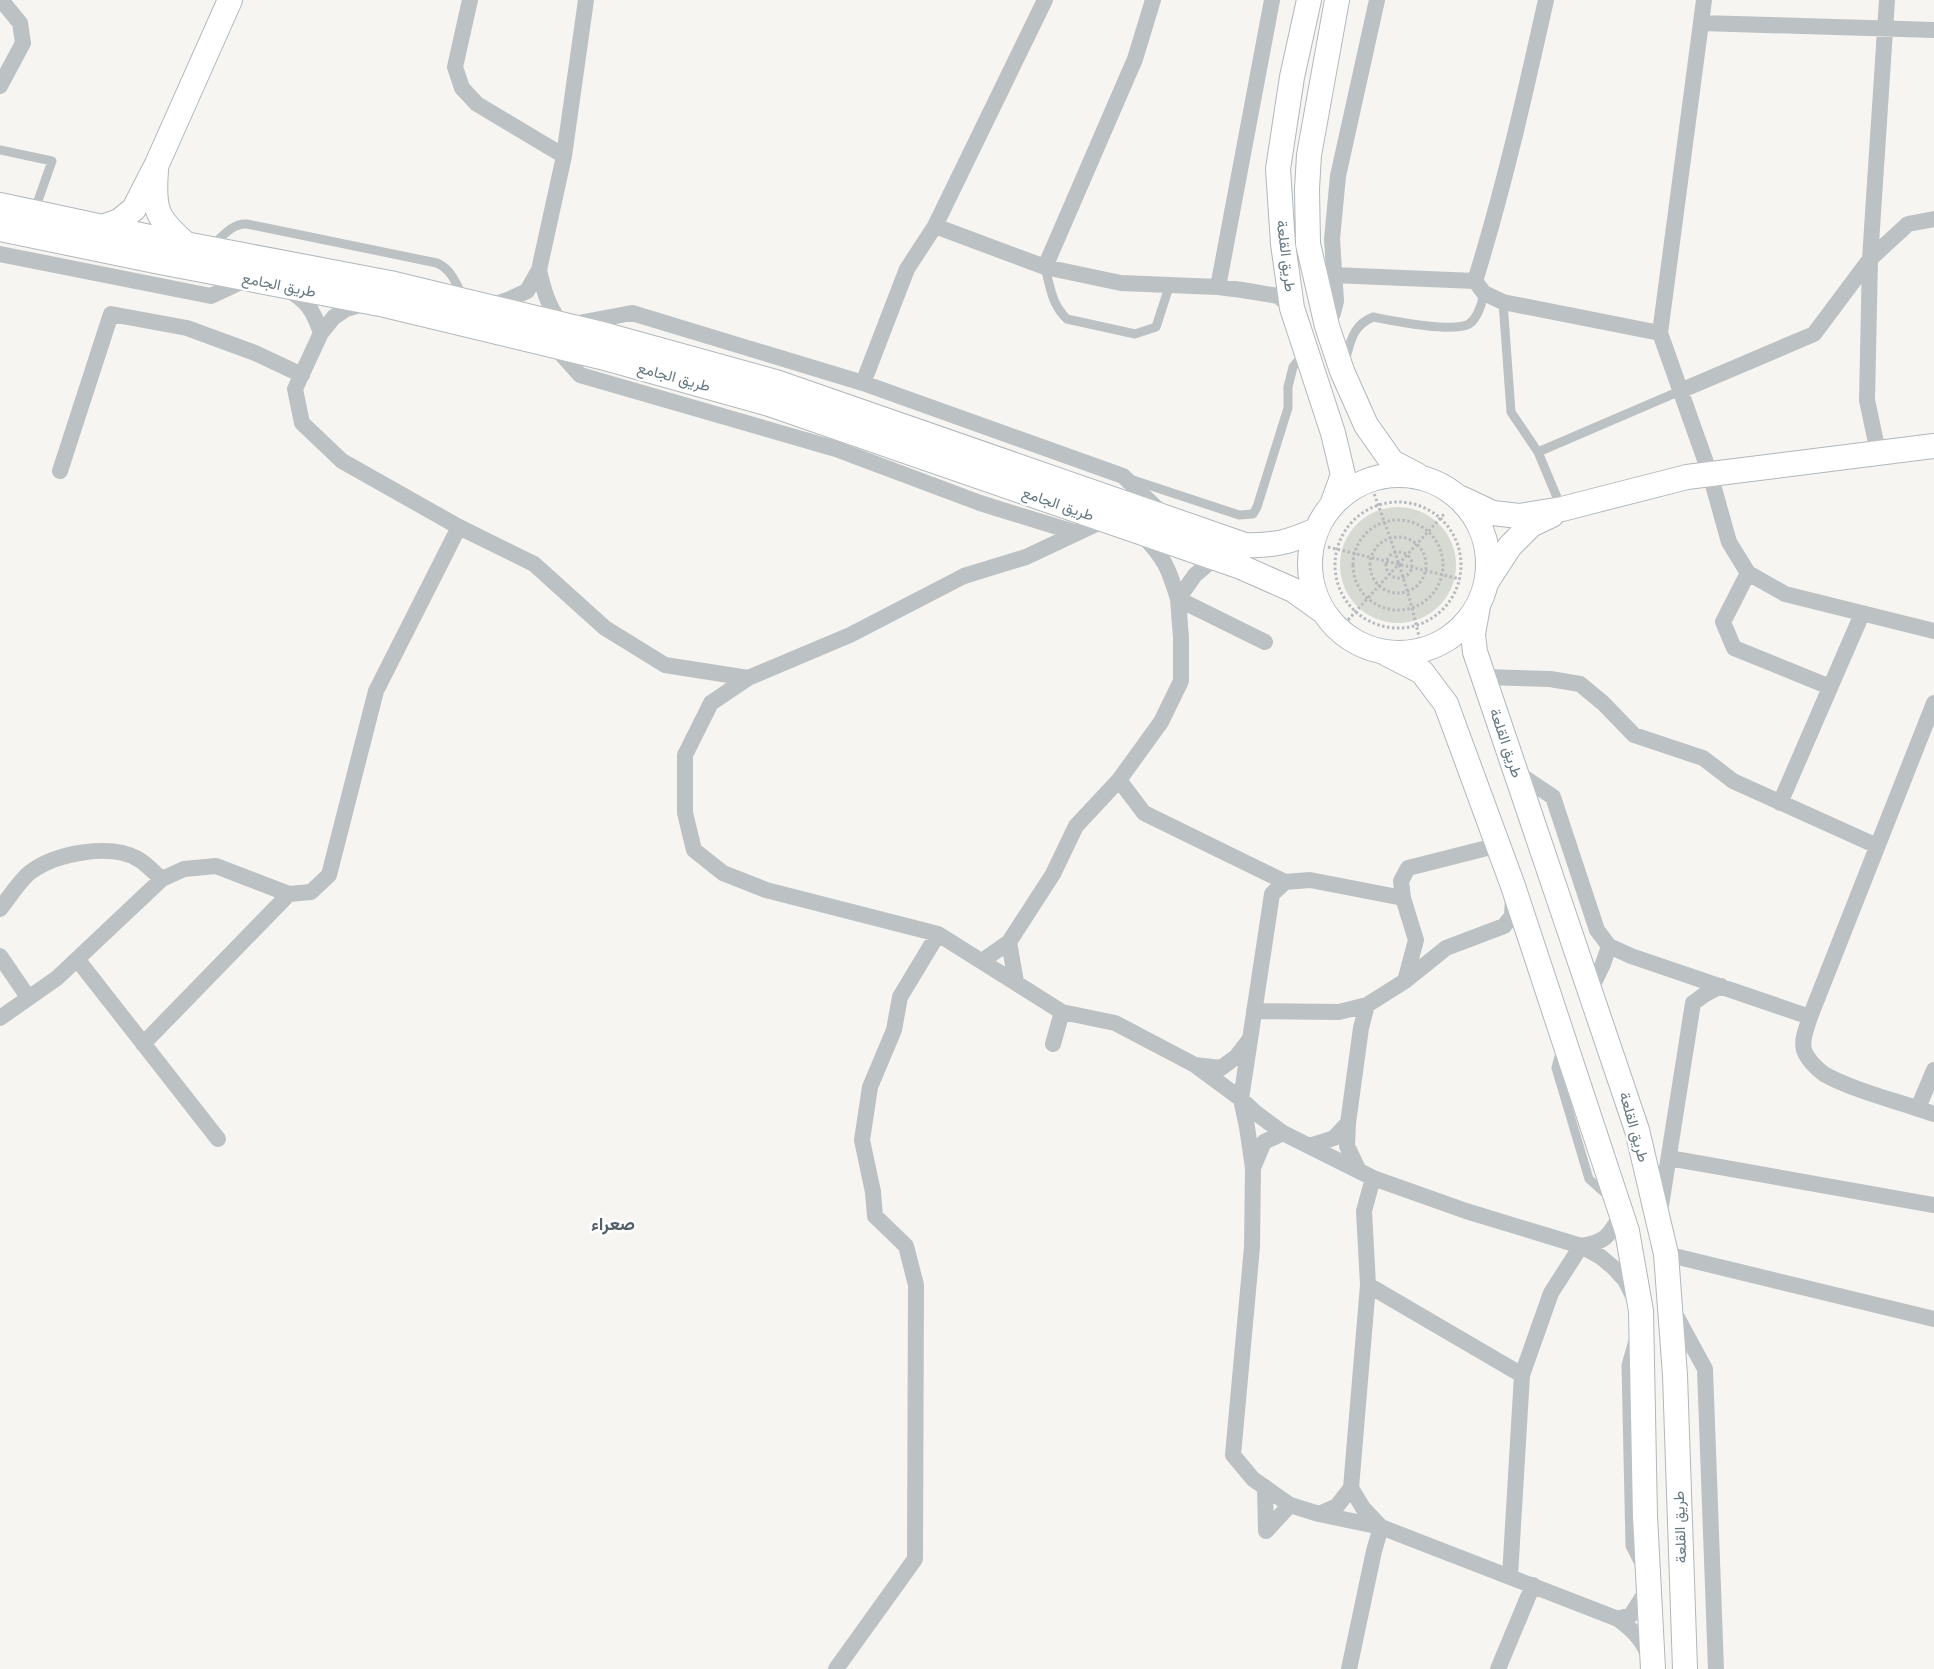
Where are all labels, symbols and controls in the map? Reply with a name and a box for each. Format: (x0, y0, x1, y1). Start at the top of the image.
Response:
street label: طريق القلعة (1272, 219, 1299, 293)
street label: طريق الجامع (240, 269, 318, 303)
street label: طريق الجامع (635, 359, 713, 397)
street label: طريق الجامع (1019, 483, 1096, 527)
street label: طريق القلعة (1485, 706, 1526, 781)
street label: طريق القلعة (1614, 1090, 1653, 1165)
district label: صعراء (591, 1213, 635, 1235)
street label: طريق القلعة (1670, 1490, 1691, 1563)

